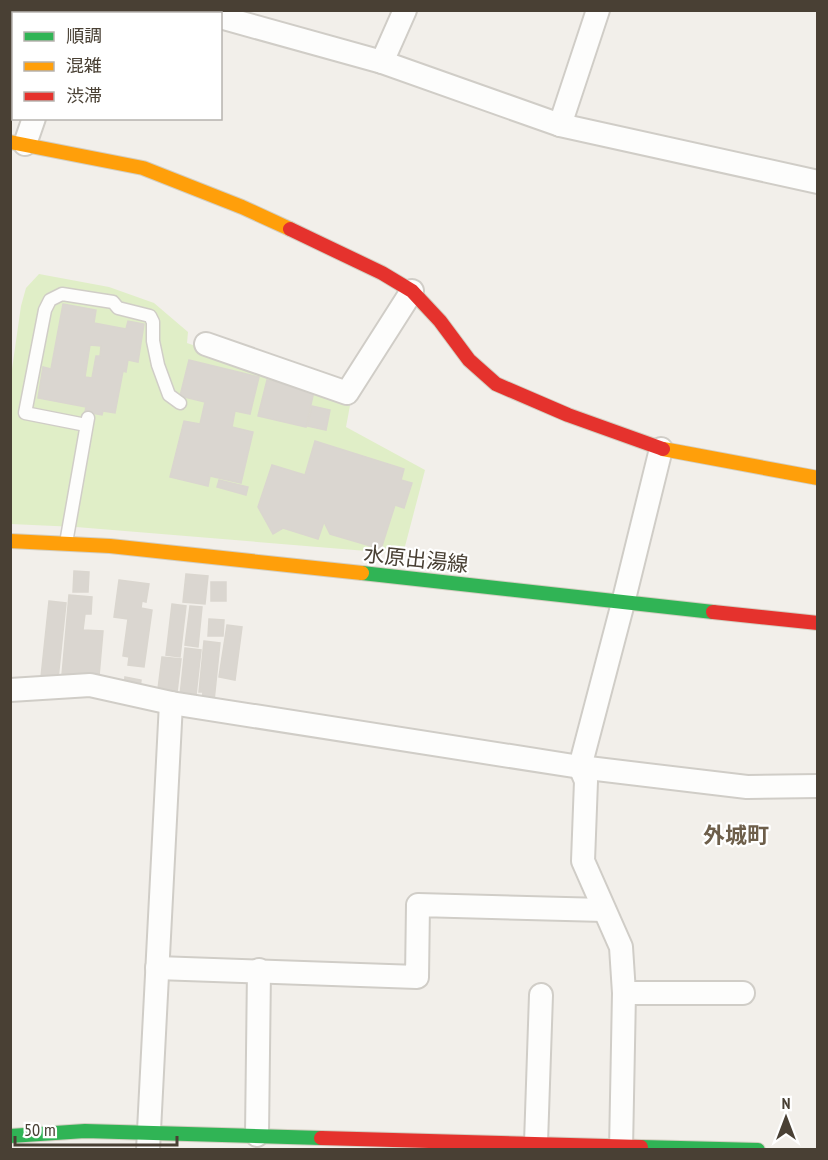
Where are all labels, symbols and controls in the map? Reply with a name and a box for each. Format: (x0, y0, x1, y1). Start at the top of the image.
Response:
legend (12, 12, 222, 120)
text: 順調 (66, 24, 102, 47)
text: 混雑 (66, 54, 102, 77)
text: 渋滞 (66, 84, 102, 107)
street label: 水原出湯線 (362, 540, 470, 578)
district label: 外城町 (703, 821, 769, 849)
north arrow (756, 1088, 816, 1148)
text: N (782, 1093, 790, 1113)
scale bar (15, 1109, 177, 1147)
text: 50 m (24, 1118, 56, 1141)

